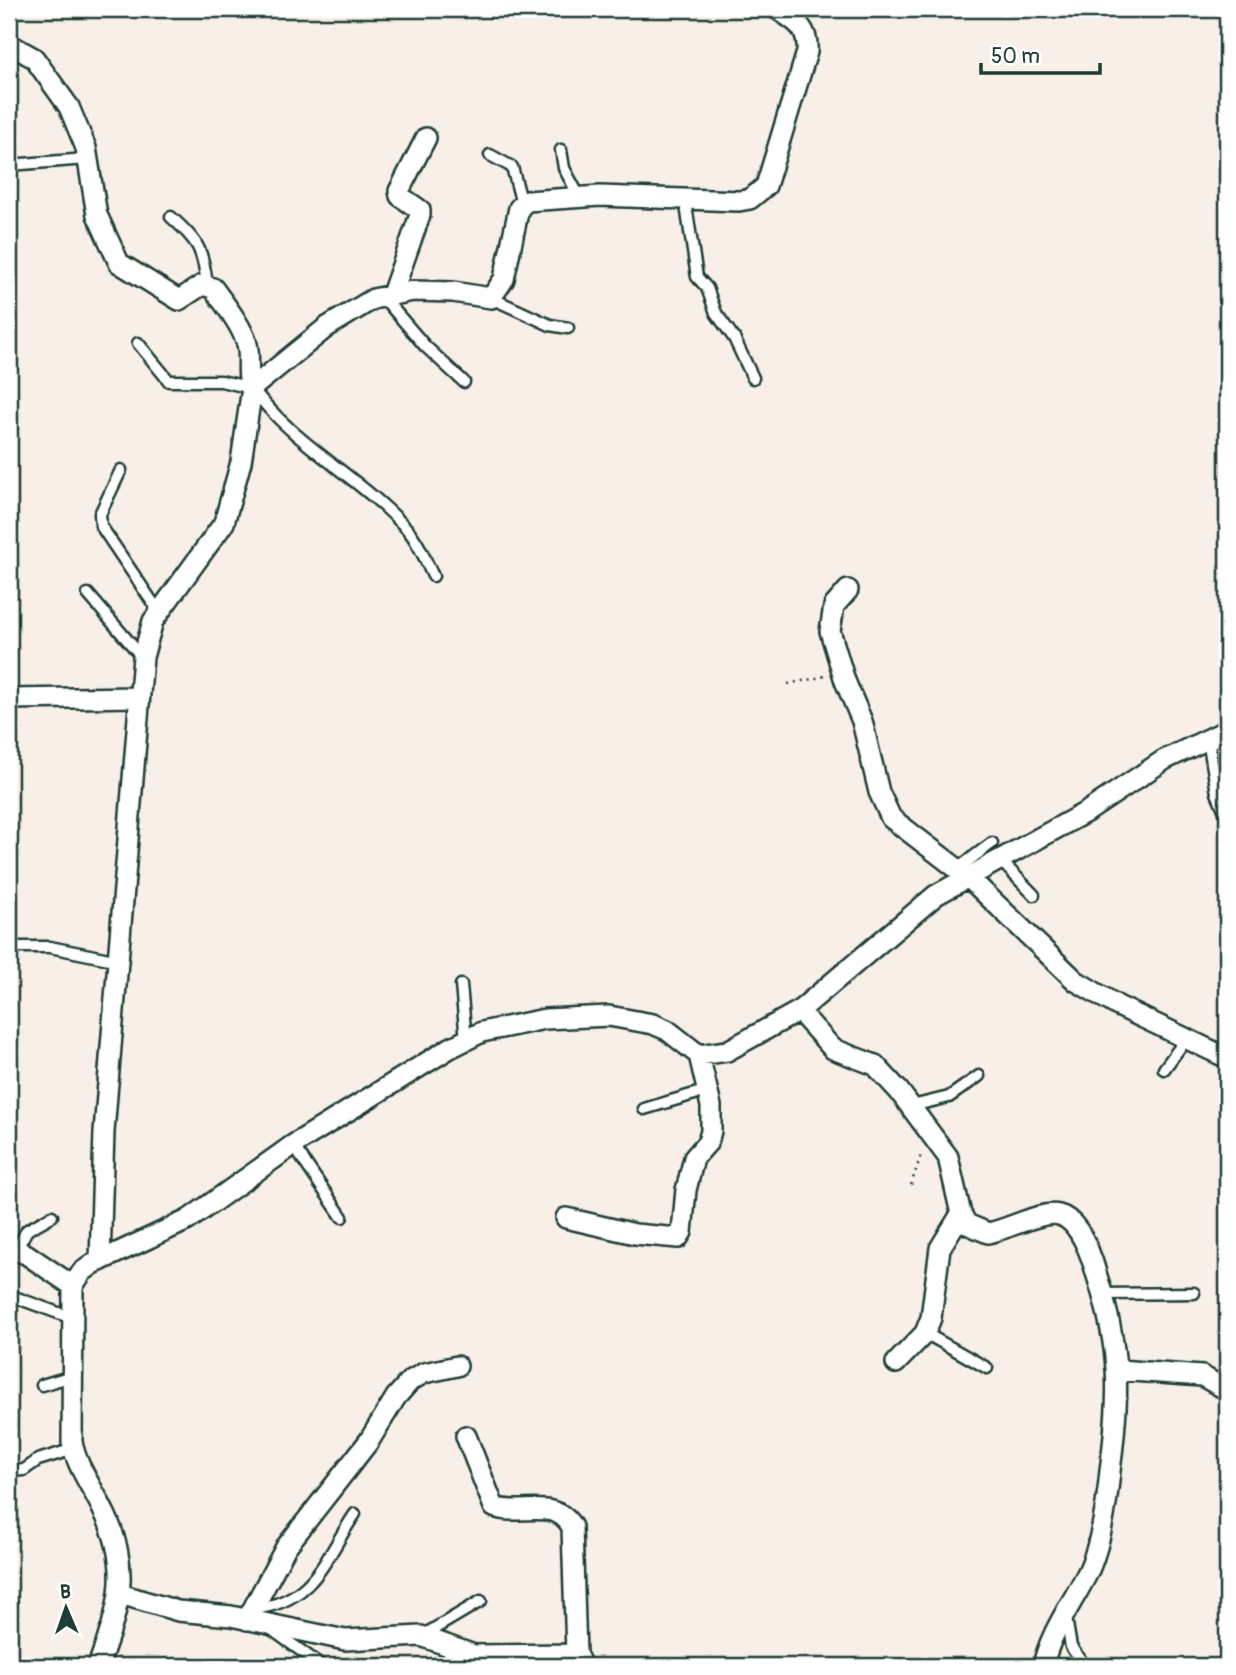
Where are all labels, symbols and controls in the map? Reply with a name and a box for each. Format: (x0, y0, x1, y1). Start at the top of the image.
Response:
scale bar (981, 32, 1100, 76)
text: 50 m (991, 43, 1040, 70)
north arrow (32, 1574, 102, 1644)
text: B (60, 1580, 71, 1604)

